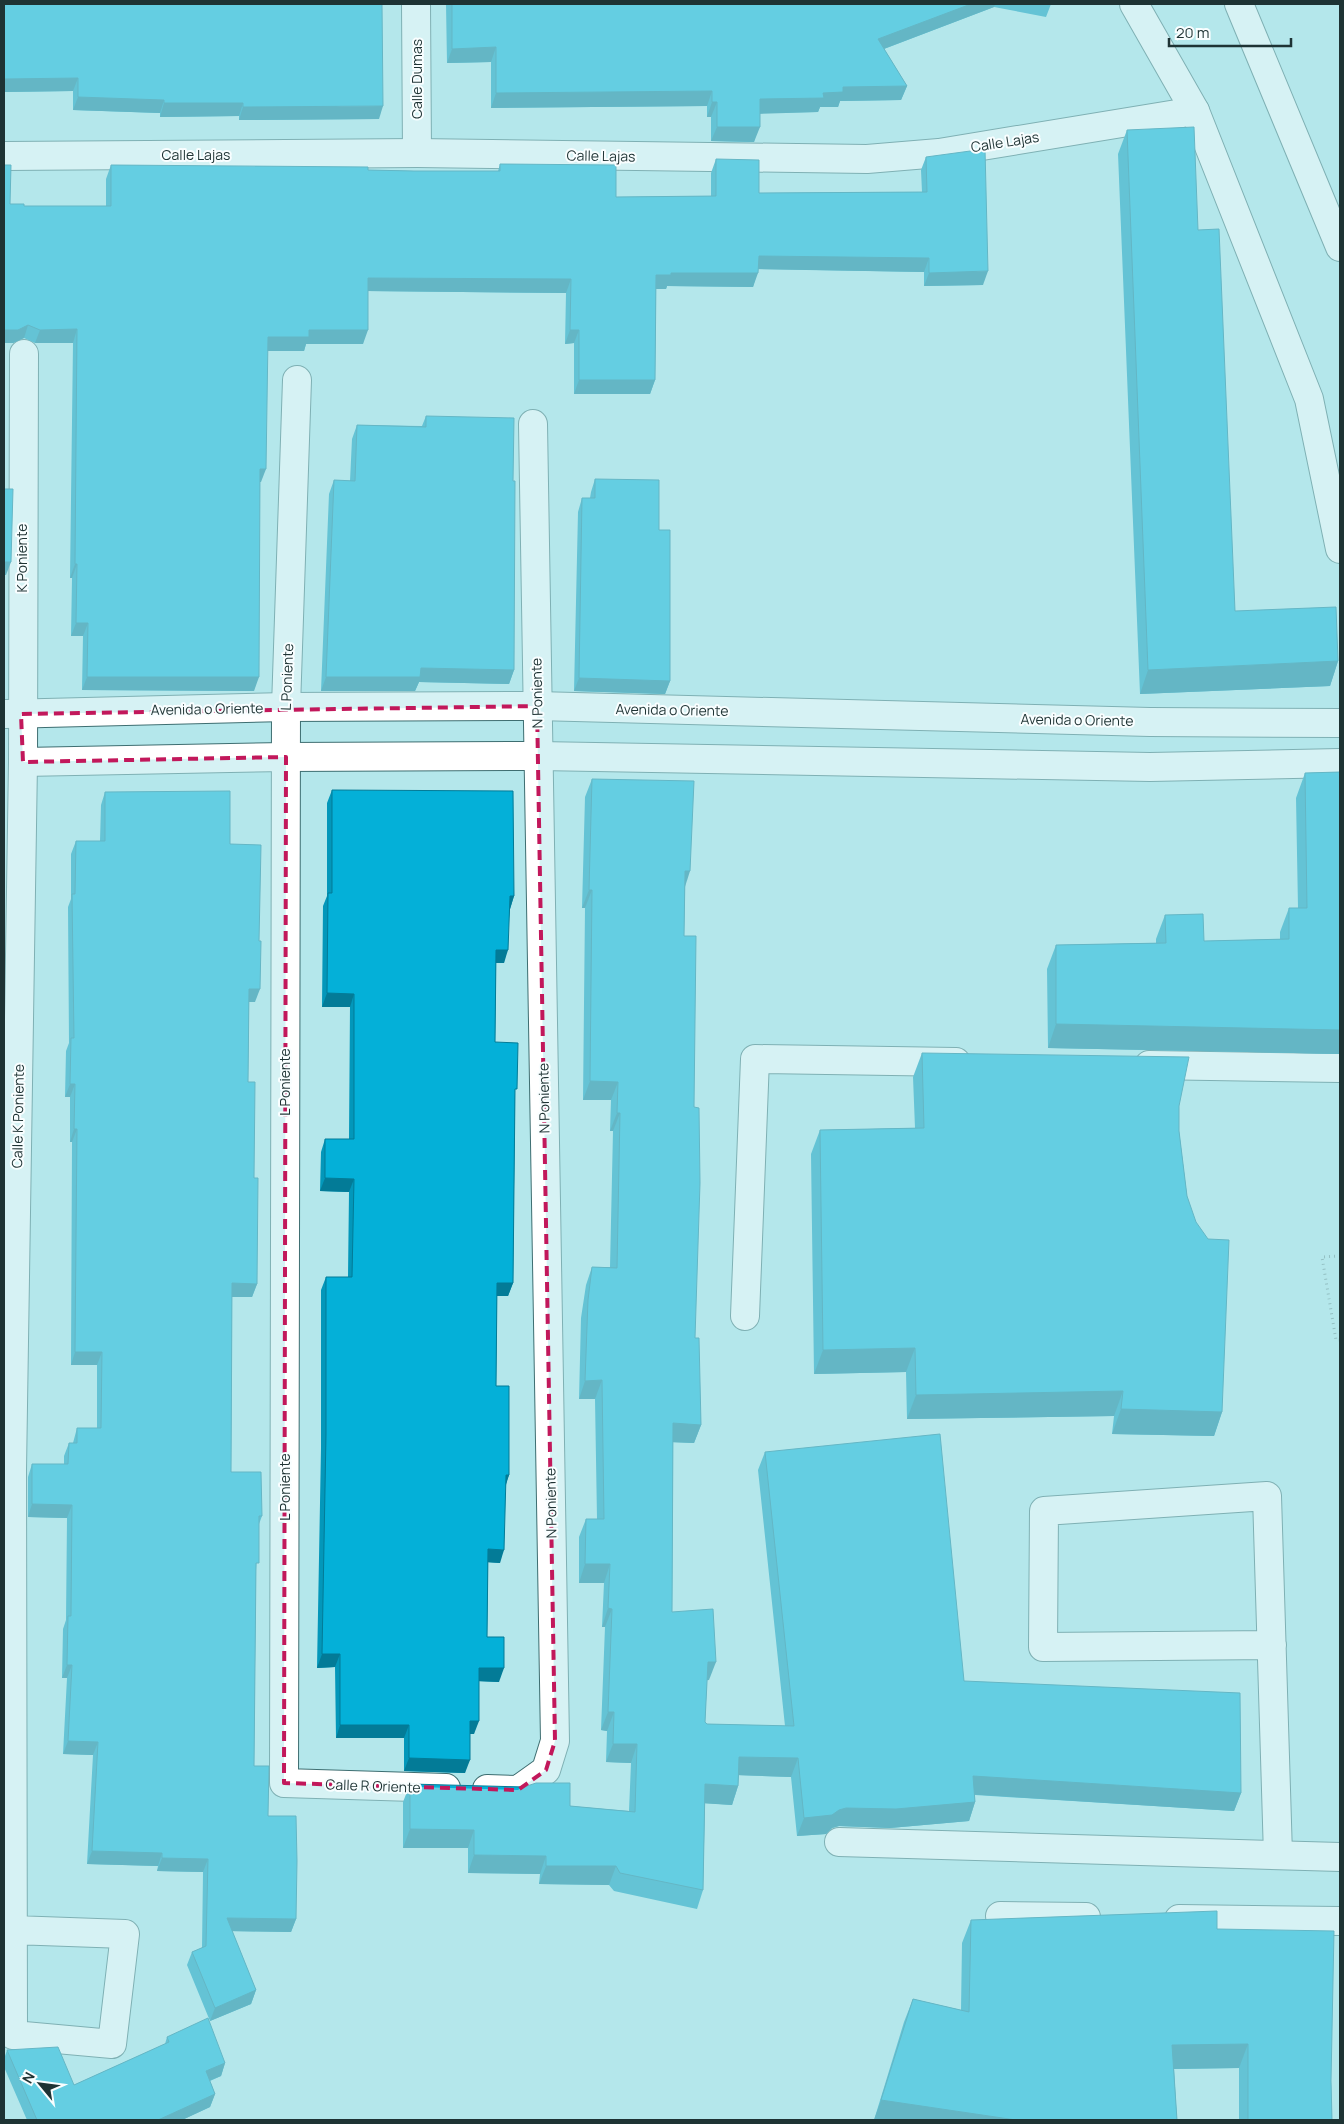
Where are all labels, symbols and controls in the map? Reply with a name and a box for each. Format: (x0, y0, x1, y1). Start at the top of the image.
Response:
scale bar (1169, 15, 1292, 47)
text: 20 m (1176, 22, 1209, 43)
street label: Calle Dumas (407, 39, 426, 119)
street label: Calle Lajas (969, 127, 1040, 156)
street label: Calle Lajas (162, 145, 230, 164)
street label: Calle Lajas (566, 145, 636, 166)
street label: K Poniente (12, 524, 31, 592)
street label: L Poniente (276, 643, 297, 711)
street label: N Poniente (526, 658, 547, 728)
street label: Avenida o Oriente (150, 698, 264, 719)
street label: Avenida o Oriente (615, 699, 729, 720)
street label: Avenida o Oriente (1020, 709, 1134, 730)
street label: L Poniente (275, 1048, 294, 1116)
street label: N Poniente (533, 1063, 554, 1133)
street label: Calle K Poniente (7, 1064, 28, 1168)
street label: L Poniente (275, 1453, 294, 1521)
street label: N Poniente (540, 1468, 561, 1538)
street label: Calle R Oriente (325, 1774, 421, 1797)
north arrow (15, 2059, 65, 2109)
text: N (17, 2068, 39, 2086)

